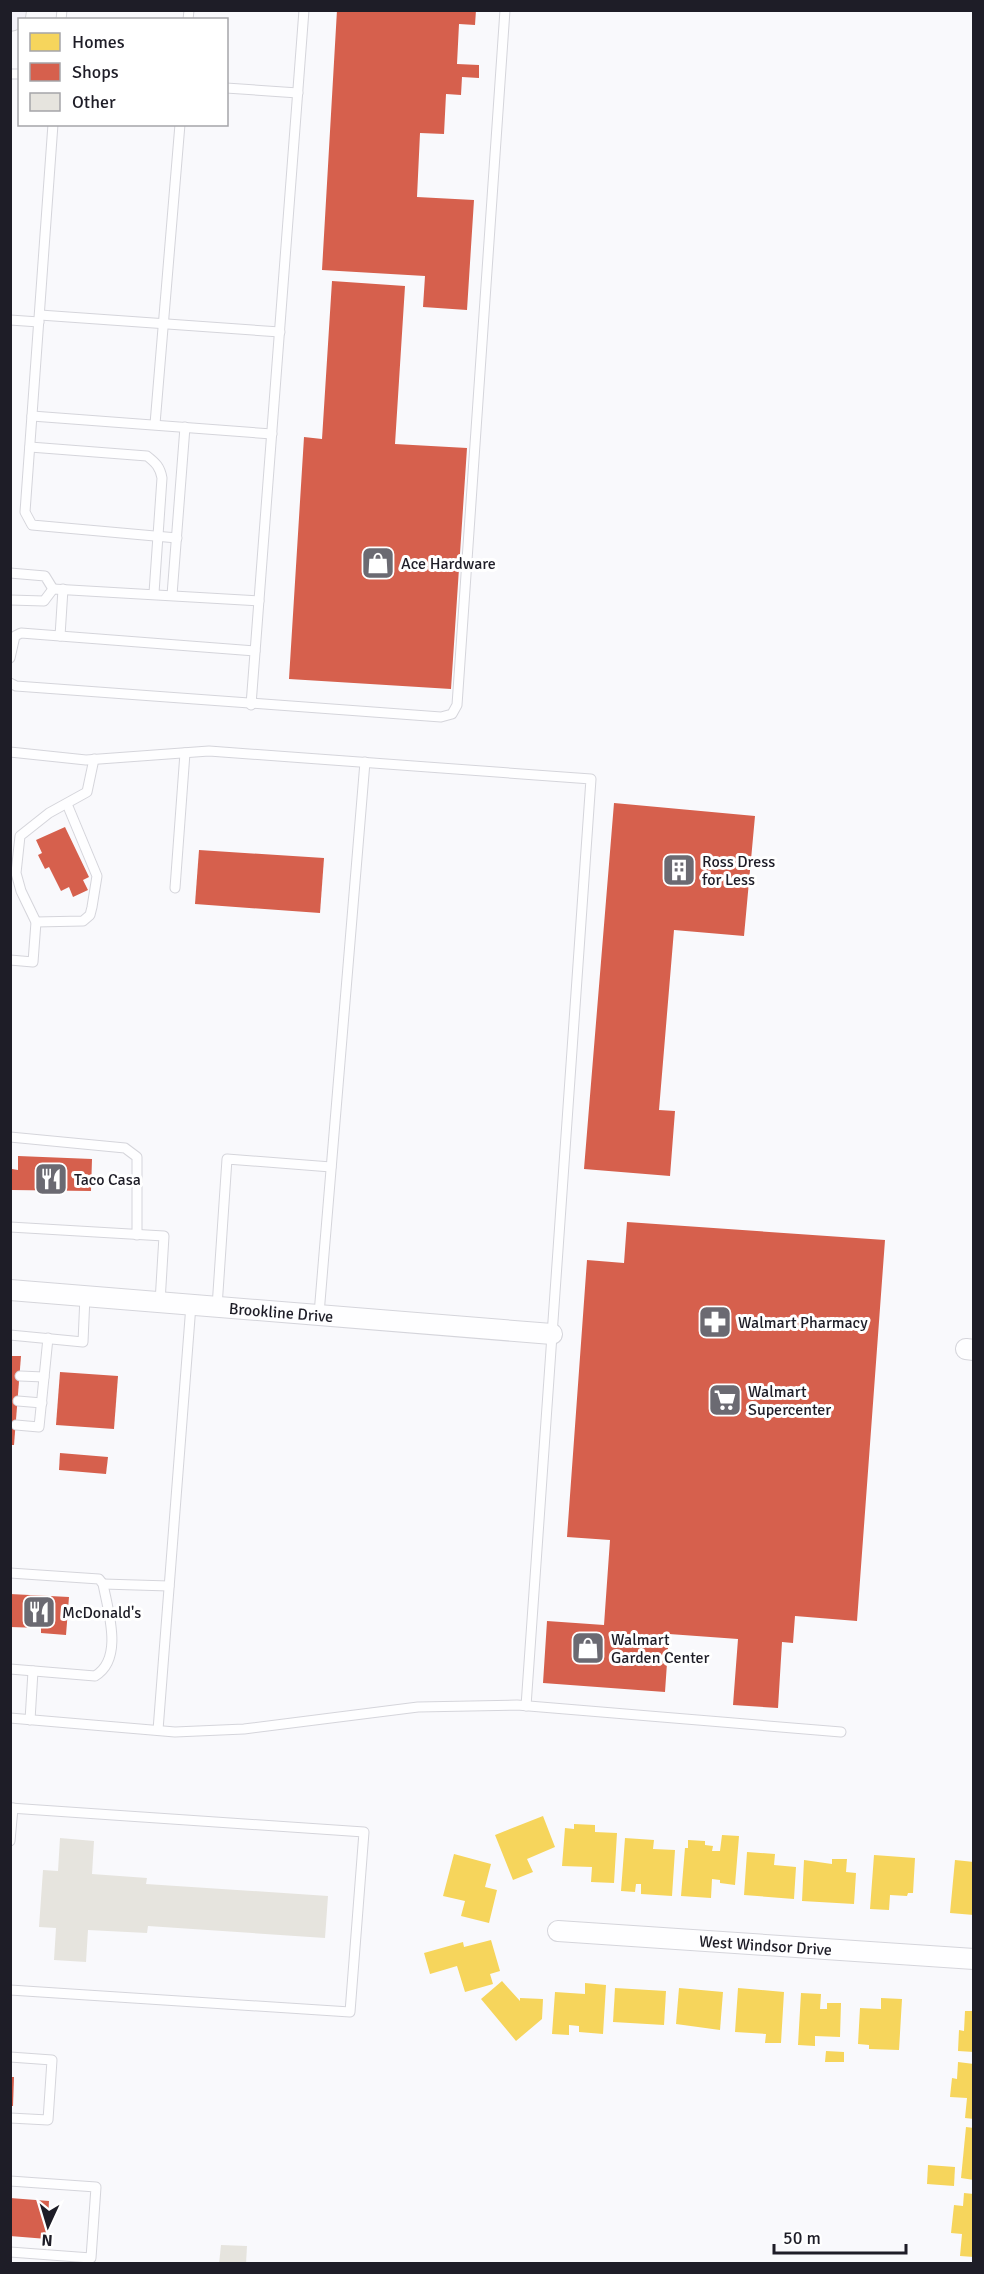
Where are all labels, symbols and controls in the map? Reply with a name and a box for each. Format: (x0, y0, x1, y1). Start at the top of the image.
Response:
legend (18, 18, 228, 126)
text: Homes (72, 31, 125, 53)
text: Shops (72, 61, 119, 83)
text: Other (72, 91, 116, 113)
shop icon: Ace Hardware (360, 545, 396, 581)
place label: Ace Hardware (401, 554, 496, 574)
building icon: Ross Dress for Less (661, 852, 697, 888)
place label: Ross Dress for Less (702, 852, 775, 890)
restaurant icon: Taco Casa (33, 1161, 69, 1197)
place label: Taco Casa (74, 1170, 141, 1190)
street label: Brookline Drive (228, 1299, 334, 1327)
pharmacy icon: Walmart Pharmacy (697, 1304, 733, 1340)
place label: Walmart Pharmacy (738, 1313, 868, 1333)
supermarket icon: Walmart Supercenter (707, 1382, 743, 1418)
place label: Walmart Supercenter (748, 1382, 831, 1420)
restaurant icon: McDonald's (21, 1594, 57, 1630)
place label: McDonald's (62, 1603, 141, 1623)
shop icon: Walmart Garden Center (570, 1630, 606, 1666)
place label: Walmart Garden Center (611, 1630, 710, 1668)
street label: West Windsor Drive (699, 1932, 832, 1960)
north arrow (18, 2196, 78, 2256)
scale bar (774, 2217, 906, 2255)
text: 50 m (783, 2227, 821, 2249)
text: N (41, 2230, 53, 2250)

